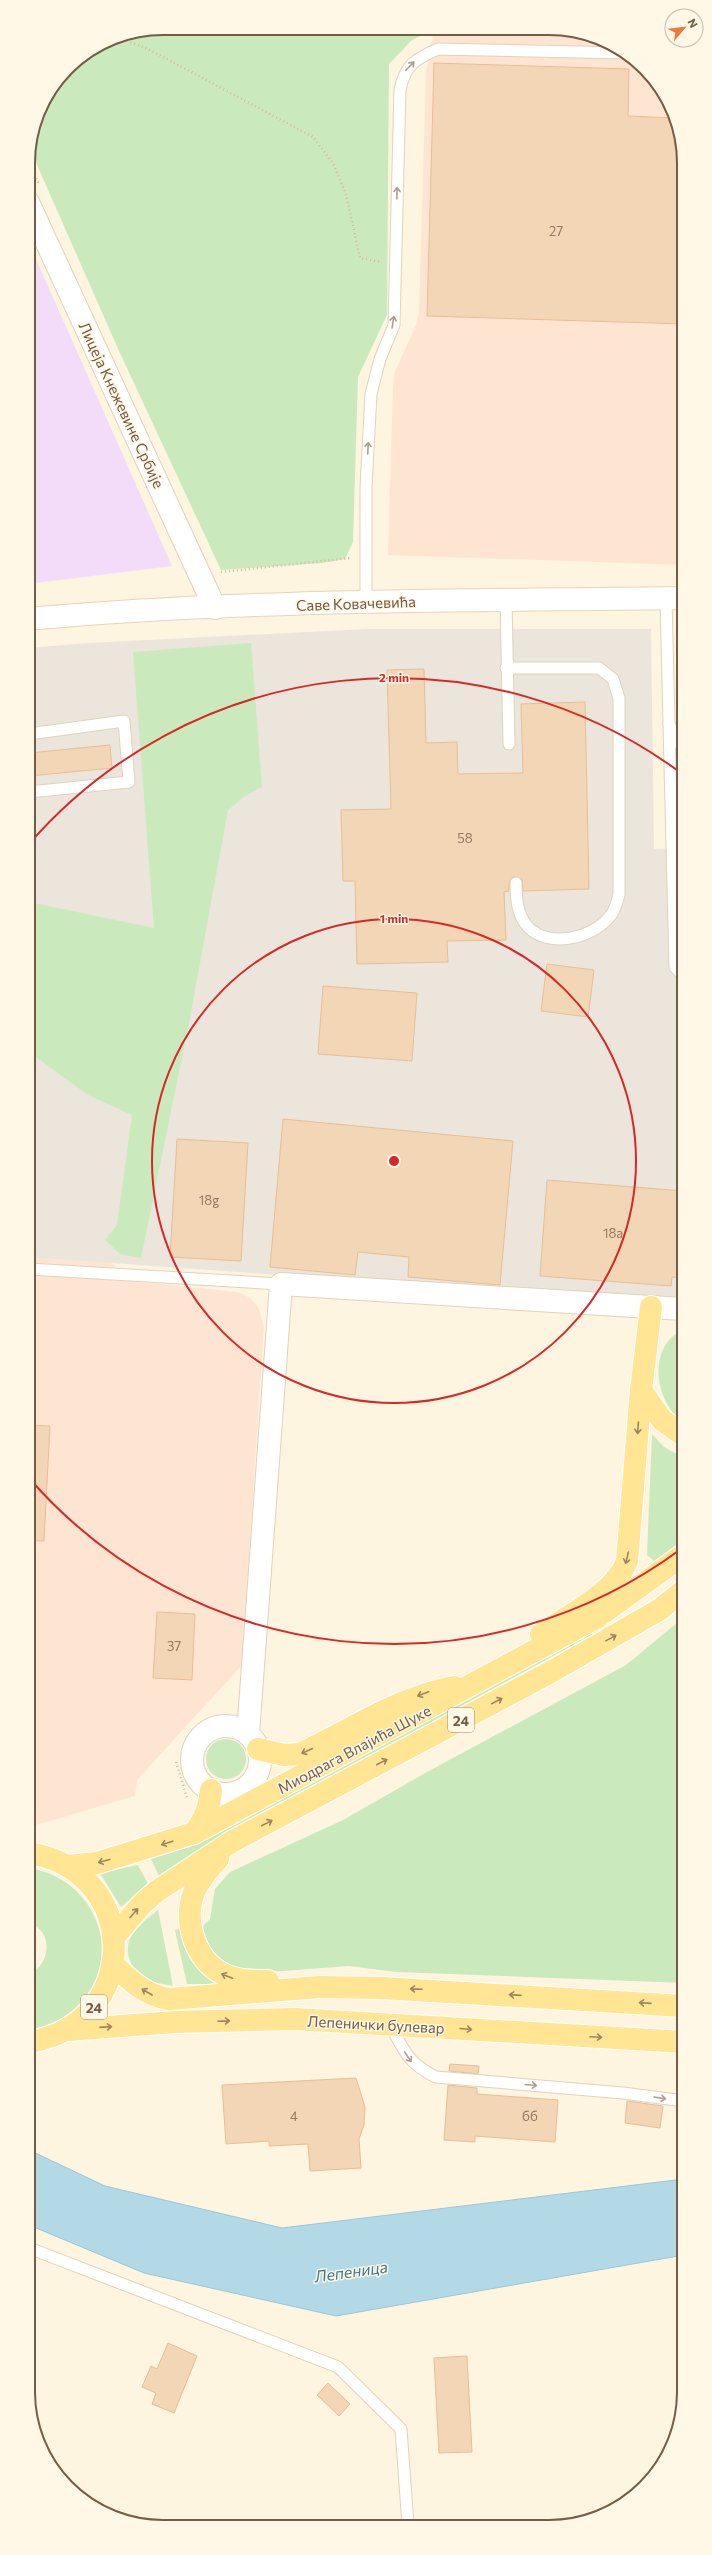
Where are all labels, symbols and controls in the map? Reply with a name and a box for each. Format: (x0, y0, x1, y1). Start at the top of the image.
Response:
north arrow (664, 8, 704, 48)
text: N (686, 16, 701, 30)
one-way arrow (406, 61, 415, 71)
one-way arrow (393, 187, 401, 200)
house number: 27 (549, 223, 563, 239)
one-way arrow (389, 316, 397, 329)
street label: Лицеја Кнежевине Србије (76, 319, 169, 491)
one-way arrow (364, 442, 372, 455)
street label: Саве Ковачевића (296, 592, 416, 614)
text: 2 min (379, 670, 409, 684)
house number: 58 (457, 830, 473, 846)
text: 1 min (380, 911, 408, 925)
centre of rings (387, 1154, 401, 1168)
house number: 18g (199, 1192, 219, 1208)
house number: 18a (603, 1225, 623, 1241)
one-way arrow (634, 1421, 641, 1434)
one-way arrow (623, 1551, 631, 1564)
one-way arrow (605, 1634, 617, 1642)
house number: 37 (167, 1638, 181, 1654)
one-way arrow (418, 1691, 430, 1699)
one-way arrow (491, 1696, 503, 1704)
street label: Миодрага Влајића Шуке (274, 1701, 434, 1797)
road number: 24 (448, 1708, 474, 1732)
one-way arrow (301, 1748, 313, 1755)
one-way arrow (376, 1758, 388, 1765)
one-way arrow (261, 1819, 273, 1826)
one-way arrow (161, 1839, 173, 1847)
one-way arrow (98, 1858, 111, 1865)
one-way arrow (130, 1908, 139, 1918)
one-way arrow (221, 1971, 233, 1979)
one-way arrow (410, 1985, 423, 1993)
one-way arrow (141, 1987, 153, 1995)
one-way arrow (509, 1992, 522, 1999)
road number: 24 (81, 1995, 107, 2019)
one-way arrow (639, 2000, 652, 2007)
street label: Лепенички булевар (307, 2011, 445, 2037)
one-way arrow (217, 2017, 230, 2025)
one-way arrow (99, 2024, 112, 2031)
one-way arrow (459, 2025, 472, 2033)
one-way arrow (589, 2033, 602, 2041)
one-way arrow (404, 2051, 413, 2062)
one-way arrow (524, 2081, 537, 2088)
one-way arrow (653, 2094, 666, 2102)
house number: 4 (290, 2108, 298, 2124)
house number: бб (522, 2108, 538, 2124)
water label: Лепеница (312, 2256, 389, 2286)

